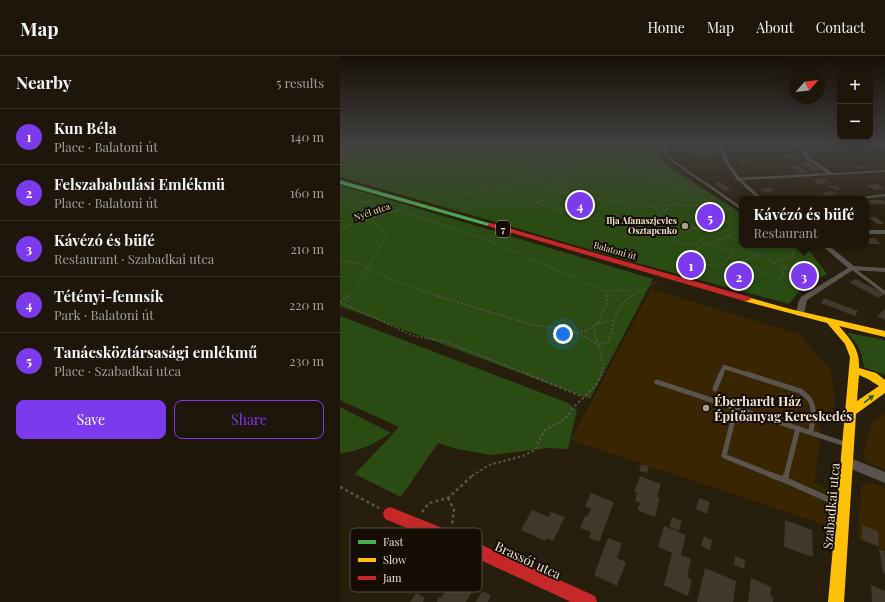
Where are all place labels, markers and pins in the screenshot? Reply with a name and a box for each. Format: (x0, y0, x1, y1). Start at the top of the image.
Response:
pin: 4 (567, 190, 593, 220)
pin: 5 (697, 202, 723, 232)
place label: Ilja Afanaszjevics Osztapenko (606, 214, 677, 236)
marker: Ilja Afanaszjevics Osztapenko (680, 221, 690, 231)
pin: 1 (678, 250, 704, 280)
pin: 2 (726, 261, 752, 291)
pin: 3 (791, 261, 817, 291)
place label: Éberhardt Ház Építőanyag Kereskedés (714, 392, 852, 424)
marker: Éberhardt Ház Építőanyag Kereskedés (701, 403, 711, 413)

